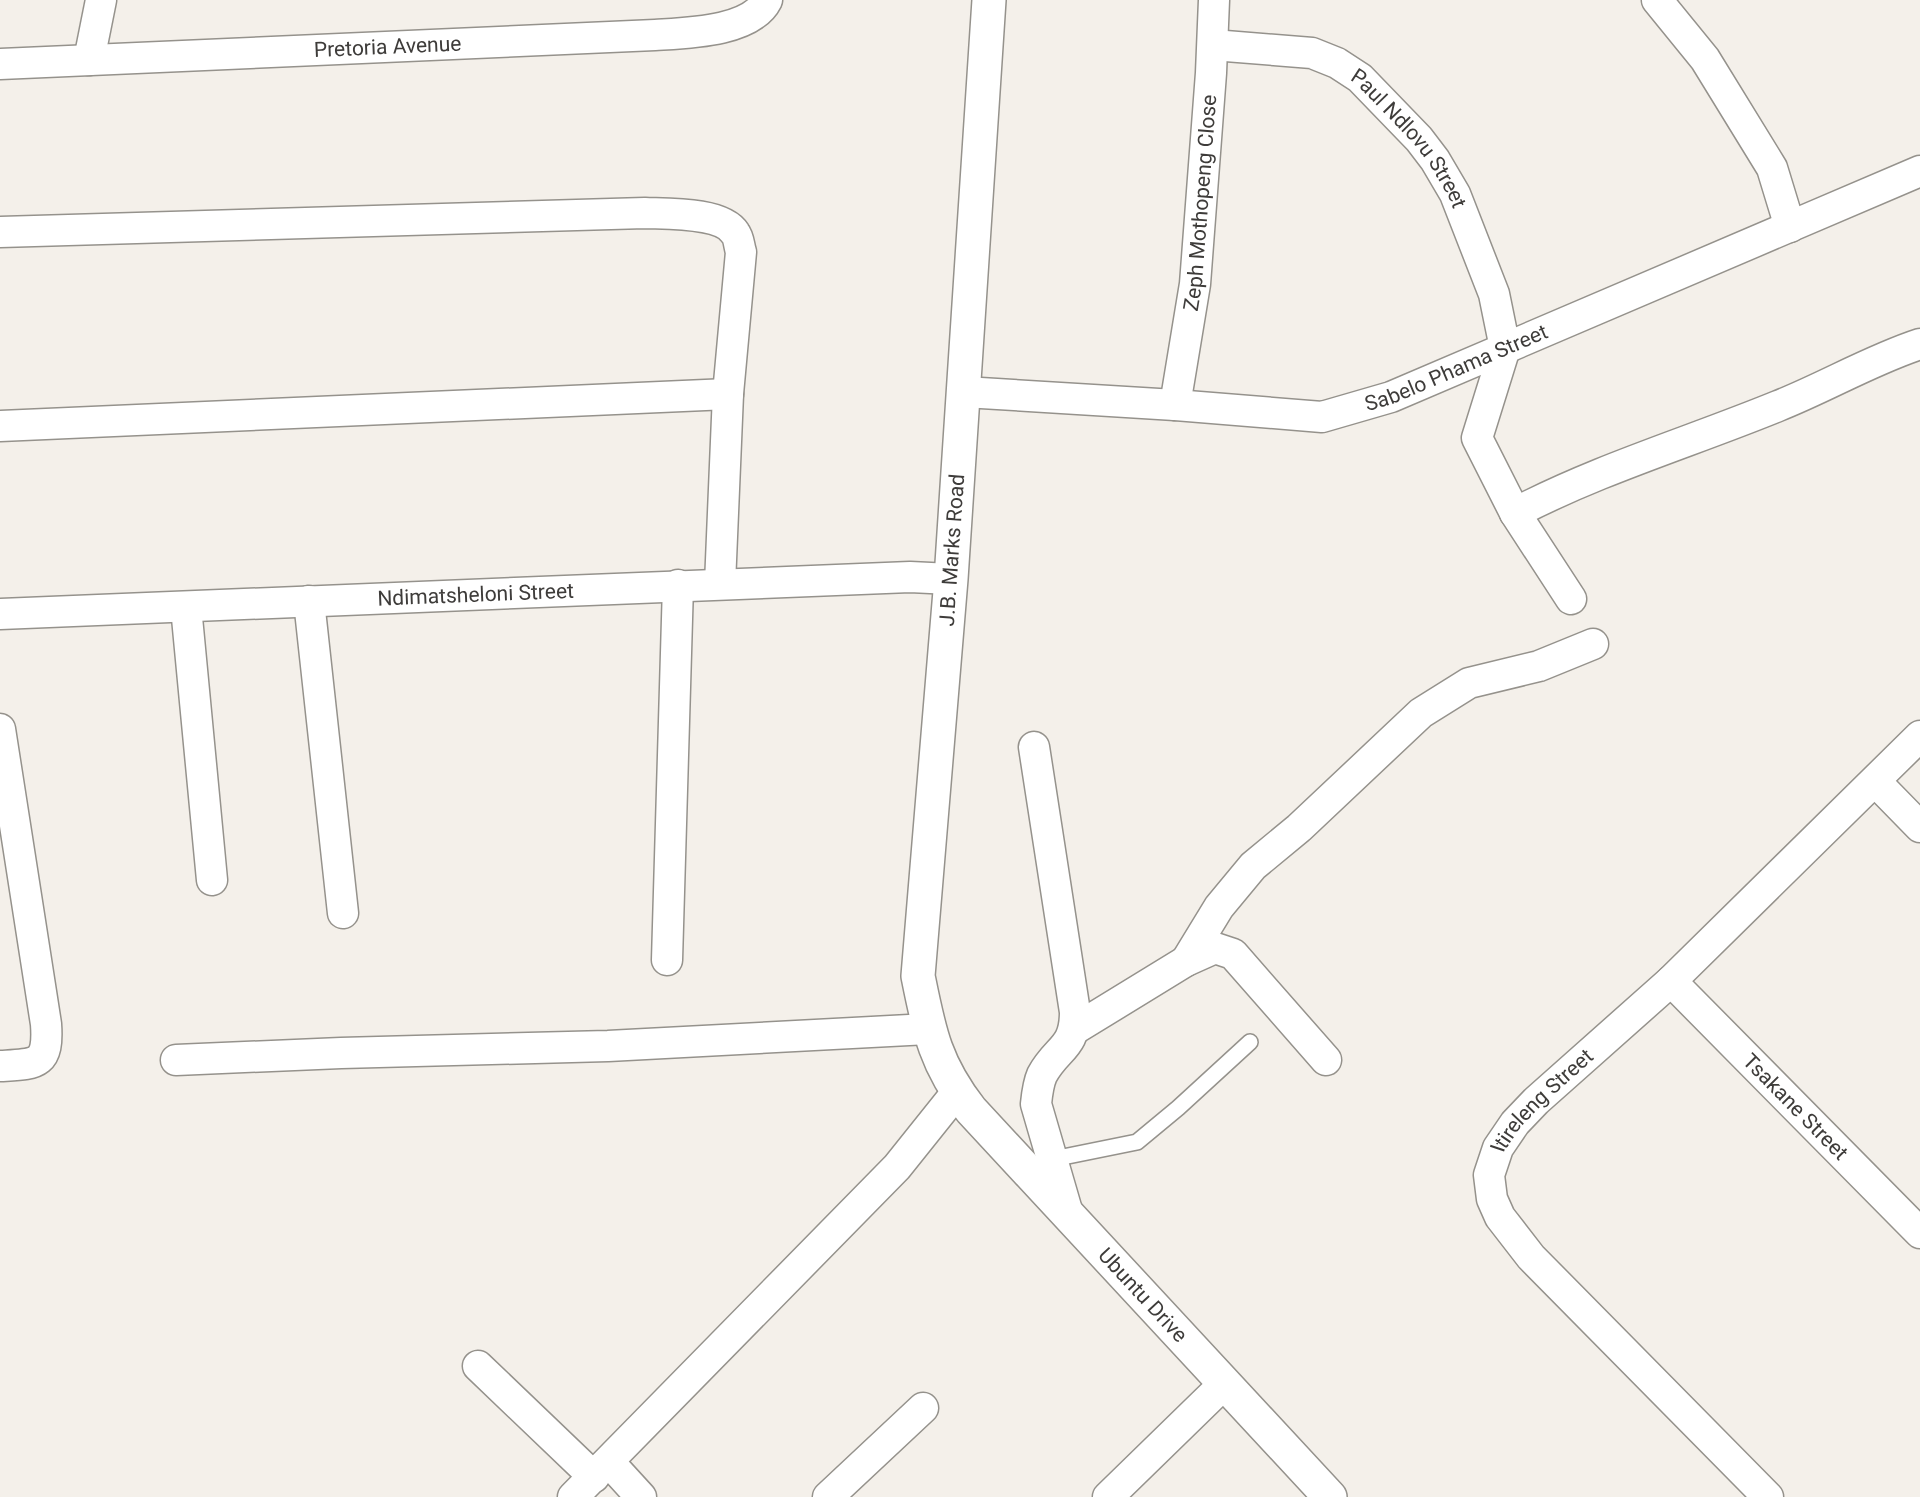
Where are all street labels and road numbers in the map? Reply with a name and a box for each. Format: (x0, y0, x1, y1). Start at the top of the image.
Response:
street label: Pretoria Avenue (313, 32, 462, 62)
street label: Paul Ndlovu Street (1347, 64, 1471, 211)
street label: Zeph Mothopeng Close (1179, 94, 1221, 313)
street label: Sabelo Phama Street (1362, 319, 1551, 416)
street label: J.B. Marks Road (935, 473, 969, 627)
street label: Ndimatsheloni Street (377, 579, 574, 611)
street label: Itireleng Street (1486, 1044, 1598, 1155)
street label: Tsakane Street (1738, 1049, 1853, 1165)
street label: Ubuntu Drive (1093, 1243, 1192, 1347)

